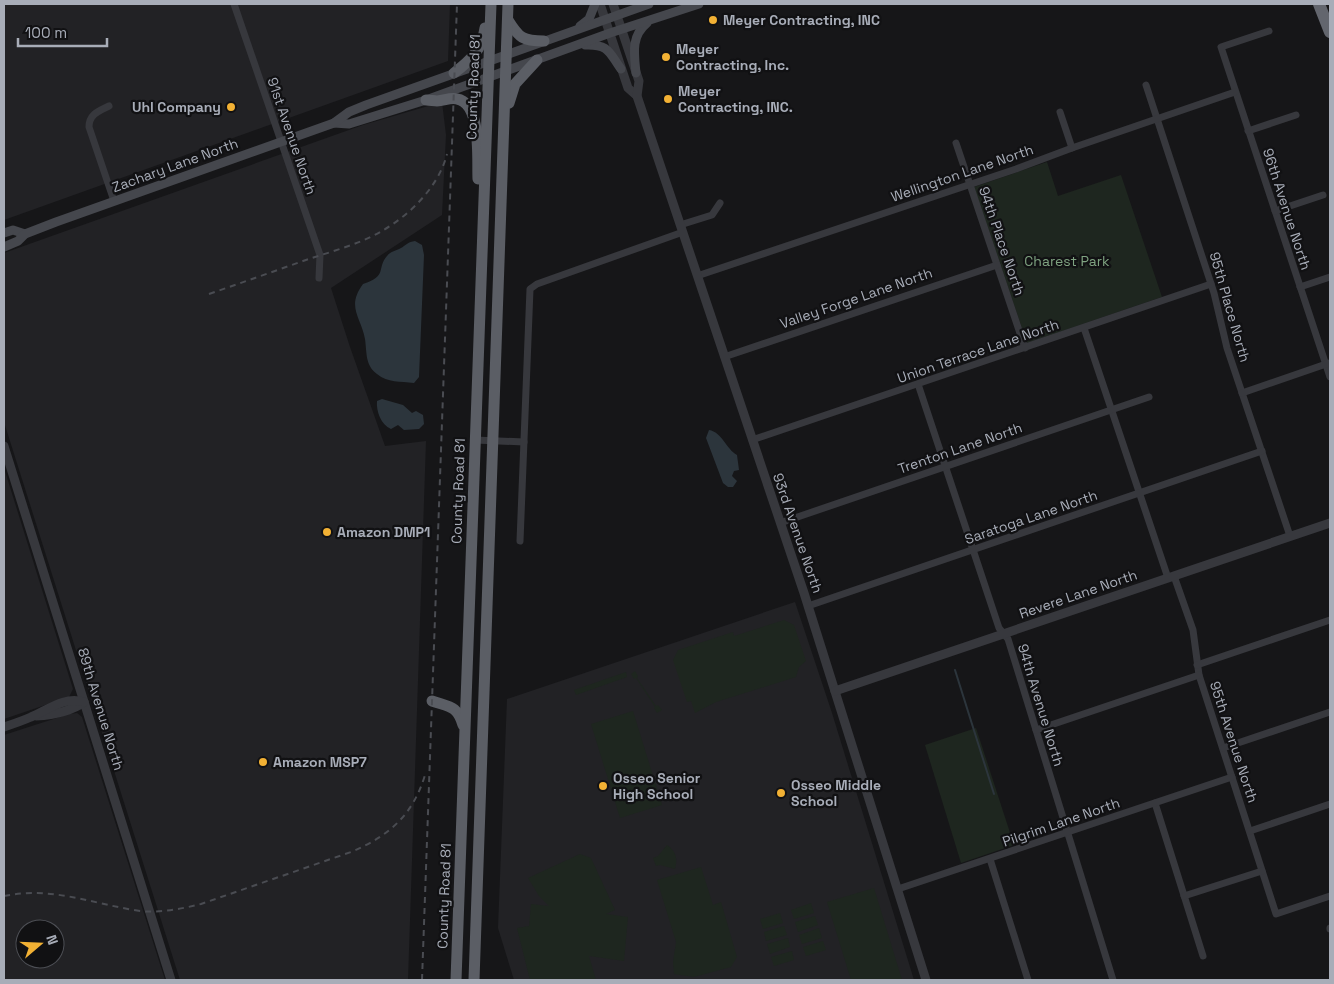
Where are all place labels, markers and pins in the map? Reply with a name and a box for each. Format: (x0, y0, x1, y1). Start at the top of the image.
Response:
place label: Meyer Contracting, INC (723, 11, 880, 29)
marker: Meyer Contracting, INC (707, 14, 719, 26)
place label: Meyer Contracting, Inc. (676, 40, 789, 74)
marker: Meyer Contracting, Inc. (660, 51, 672, 63)
place label: Meyer Contracting, INC. (678, 82, 793, 116)
marker: Meyer Contracting, INC. (662, 93, 674, 105)
place label: Uhl Company (132, 98, 221, 116)
marker: Uhl Company (225, 101, 237, 113)
place label: Amazon DMP1 (337, 523, 430, 541)
marker: Amazon DMP1 (321, 526, 333, 538)
place label: Amazon MSP7 (273, 753, 367, 771)
marker: Amazon MSP7 (257, 756, 269, 768)
place label: Osseo Senior High School (613, 769, 701, 803)
place label: Osseo Middle School (791, 776, 881, 810)
marker: Osseo Senior High School (597, 780, 609, 792)
marker: Osseo Middle School (775, 787, 787, 799)

